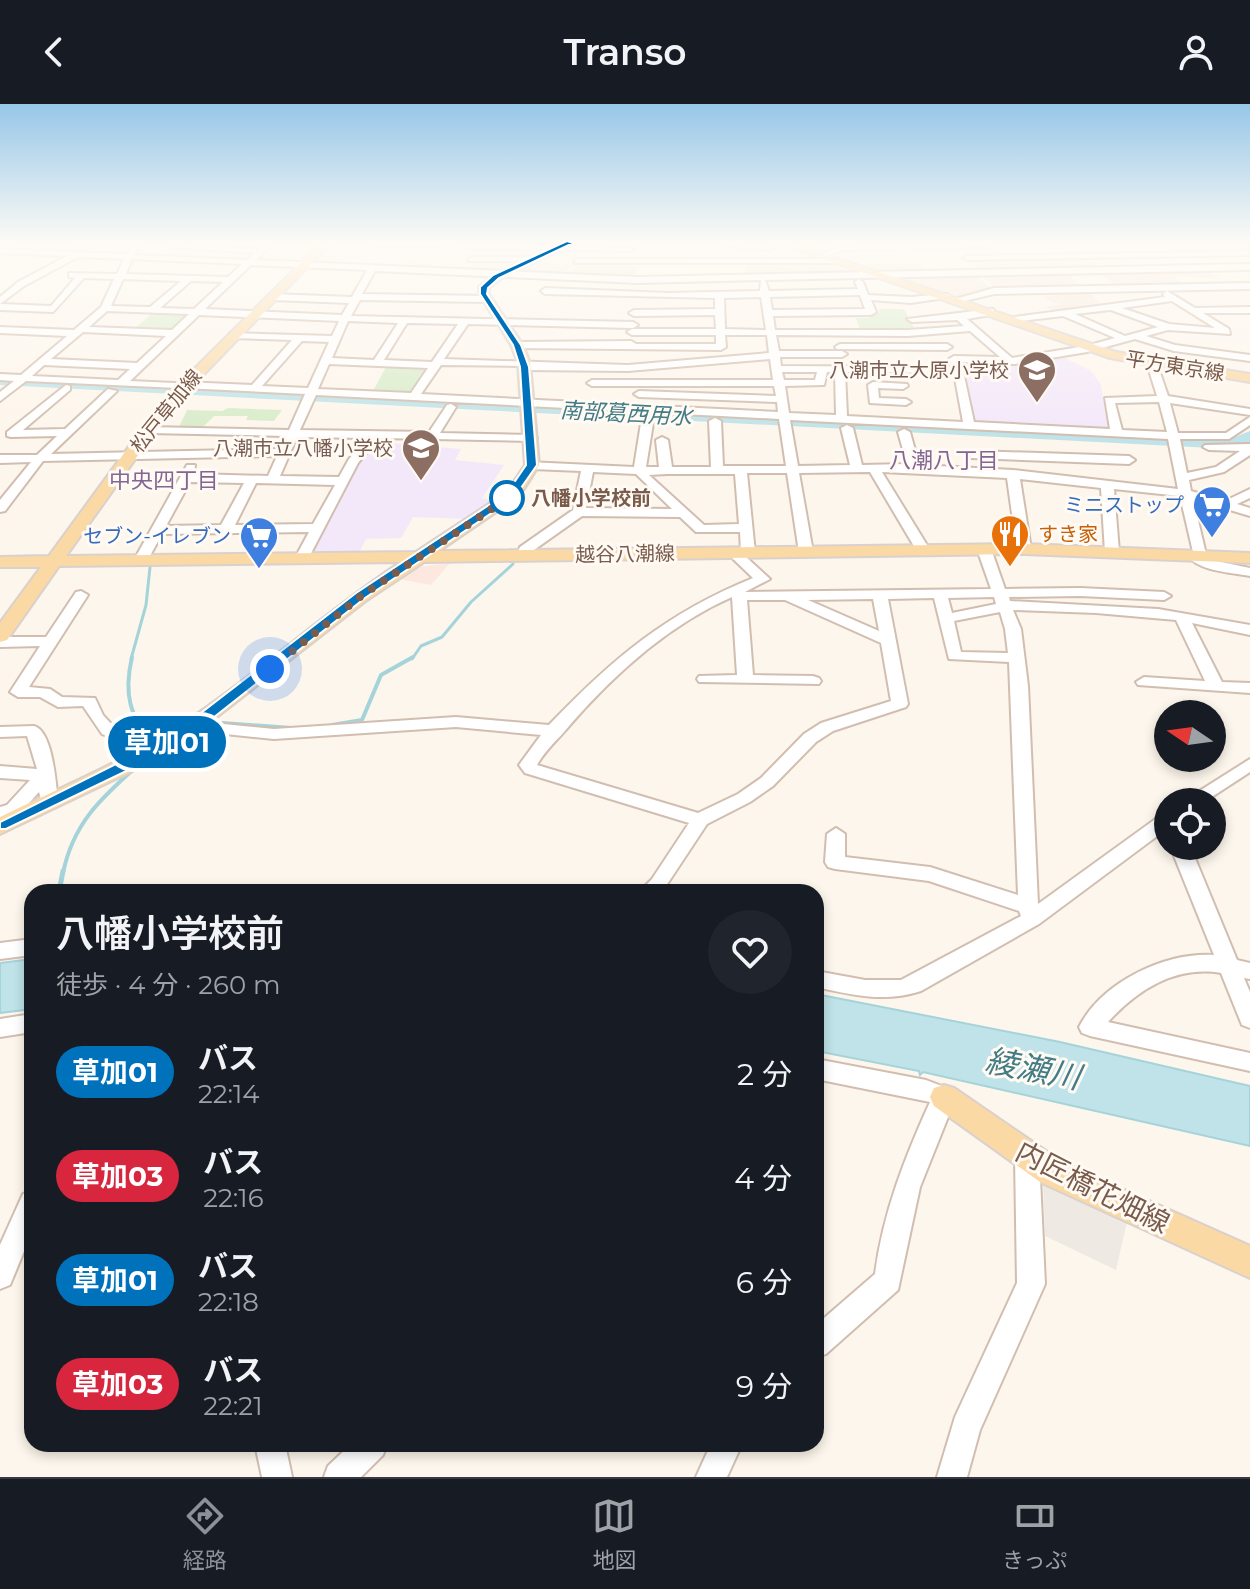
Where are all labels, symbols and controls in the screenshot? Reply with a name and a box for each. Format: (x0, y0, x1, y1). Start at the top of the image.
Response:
icon: back (32, 30, 76, 74)
text: Transo (563, 30, 687, 74)
icon: person (1174, 30, 1218, 74)
street label: 平方東京線 (1124, 346, 1226, 386)
school or university icon: 八潮市立大原小学校 (1016, 349, 1058, 404)
place label: 八潮市立大原小学校 (829, 358, 1009, 382)
street label: 松戸草加線 (125, 365, 207, 457)
water label: 南部葛西用水 (559, 397, 695, 431)
school or university icon: 八潮市立八幡小学校 (400, 427, 442, 482)
place label: 八潮市立八幡小学校 (213, 436, 393, 460)
district label: 八潮八丁目 (889, 447, 999, 474)
district label: 中央四丁目 (109, 467, 219, 494)
marker: 八幡小学校前 (490, 481, 524, 515)
supermarket icon: ミニストップ (1191, 484, 1233, 539)
place label: 八幡小学校前 (531, 486, 651, 510)
place label: ミニストップ (1064, 493, 1184, 517)
restaurant icon: すき家 (989, 513, 1031, 568)
supermarket icon: セブン-イレブン (238, 515, 280, 570)
place label: すき家 (1038, 522, 1098, 546)
place label: セブン-イレブン (83, 524, 231, 548)
street label: 越谷八潮線 (575, 541, 675, 567)
your location (250, 649, 290, 689)
north arrow (1154, 700, 1226, 772)
map controls (1154, 700, 1226, 860)
line badge: 草加01 (111, 716, 223, 768)
text: 草加01 (124, 725, 210, 759)
button: locate (1154, 788, 1226, 860)
text: 八幡小学校前 (56, 910, 284, 957)
button: heart (708, 910, 792, 994)
text: 徒歩 · 4 分 · 260 m (56, 969, 281, 1001)
text: バス (198, 1040, 258, 1077)
water label: 綾瀬川 (982, 1040, 1087, 1097)
text: 草加01 (72, 1055, 158, 1089)
text: 2 分 (737, 1056, 792, 1093)
text: 22:14 (198, 1078, 260, 1110)
street label: 内匠橋花畑線 (1010, 1134, 1176, 1240)
text: バス (203, 1144, 263, 1181)
text: 草加03 (72, 1159, 163, 1193)
text: 4 分 (734, 1160, 792, 1197)
text: 22:16 (203, 1182, 264, 1214)
text: バス (198, 1248, 258, 1285)
text: 草加01 (72, 1263, 158, 1297)
text: 6 分 (736, 1264, 792, 1301)
text: 22:18 (198, 1286, 259, 1318)
text: バス (203, 1352, 263, 1389)
text: 草加03 (72, 1367, 163, 1401)
text: 9 分 (736, 1368, 792, 1405)
text: 22:21 (203, 1390, 263, 1422)
tab: 経路 (183, 1494, 227, 1574)
tab: 地図 (592, 1494, 636, 1574)
tab: きっぷ (1002, 1494, 1067, 1574)

